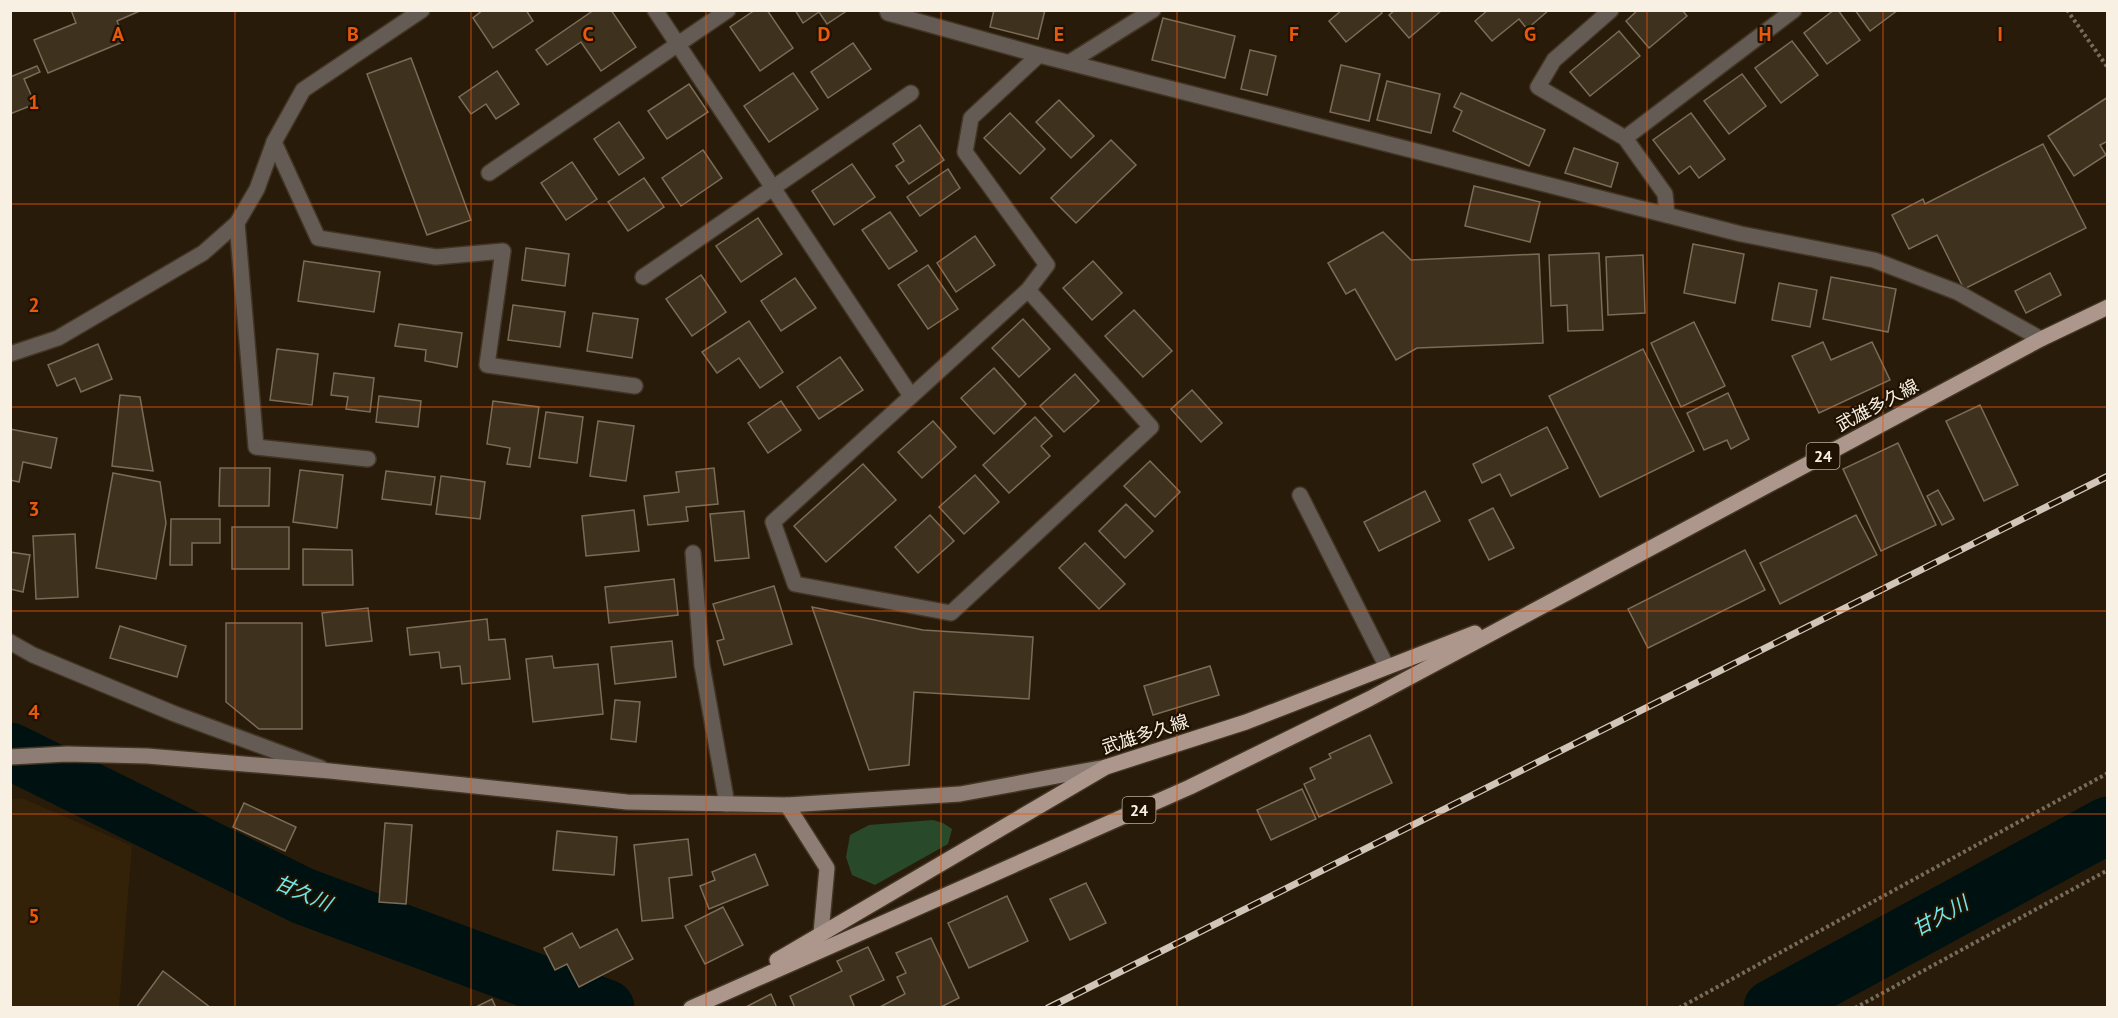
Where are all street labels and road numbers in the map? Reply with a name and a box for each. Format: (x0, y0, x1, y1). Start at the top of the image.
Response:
street label: 武雄多久線 (1832, 374, 1922, 436)
road number: 24 (1806, 443, 1840, 469)
street label: 武雄多久線 (1099, 709, 1191, 759)
road number: 24 (1122, 797, 1156, 823)

